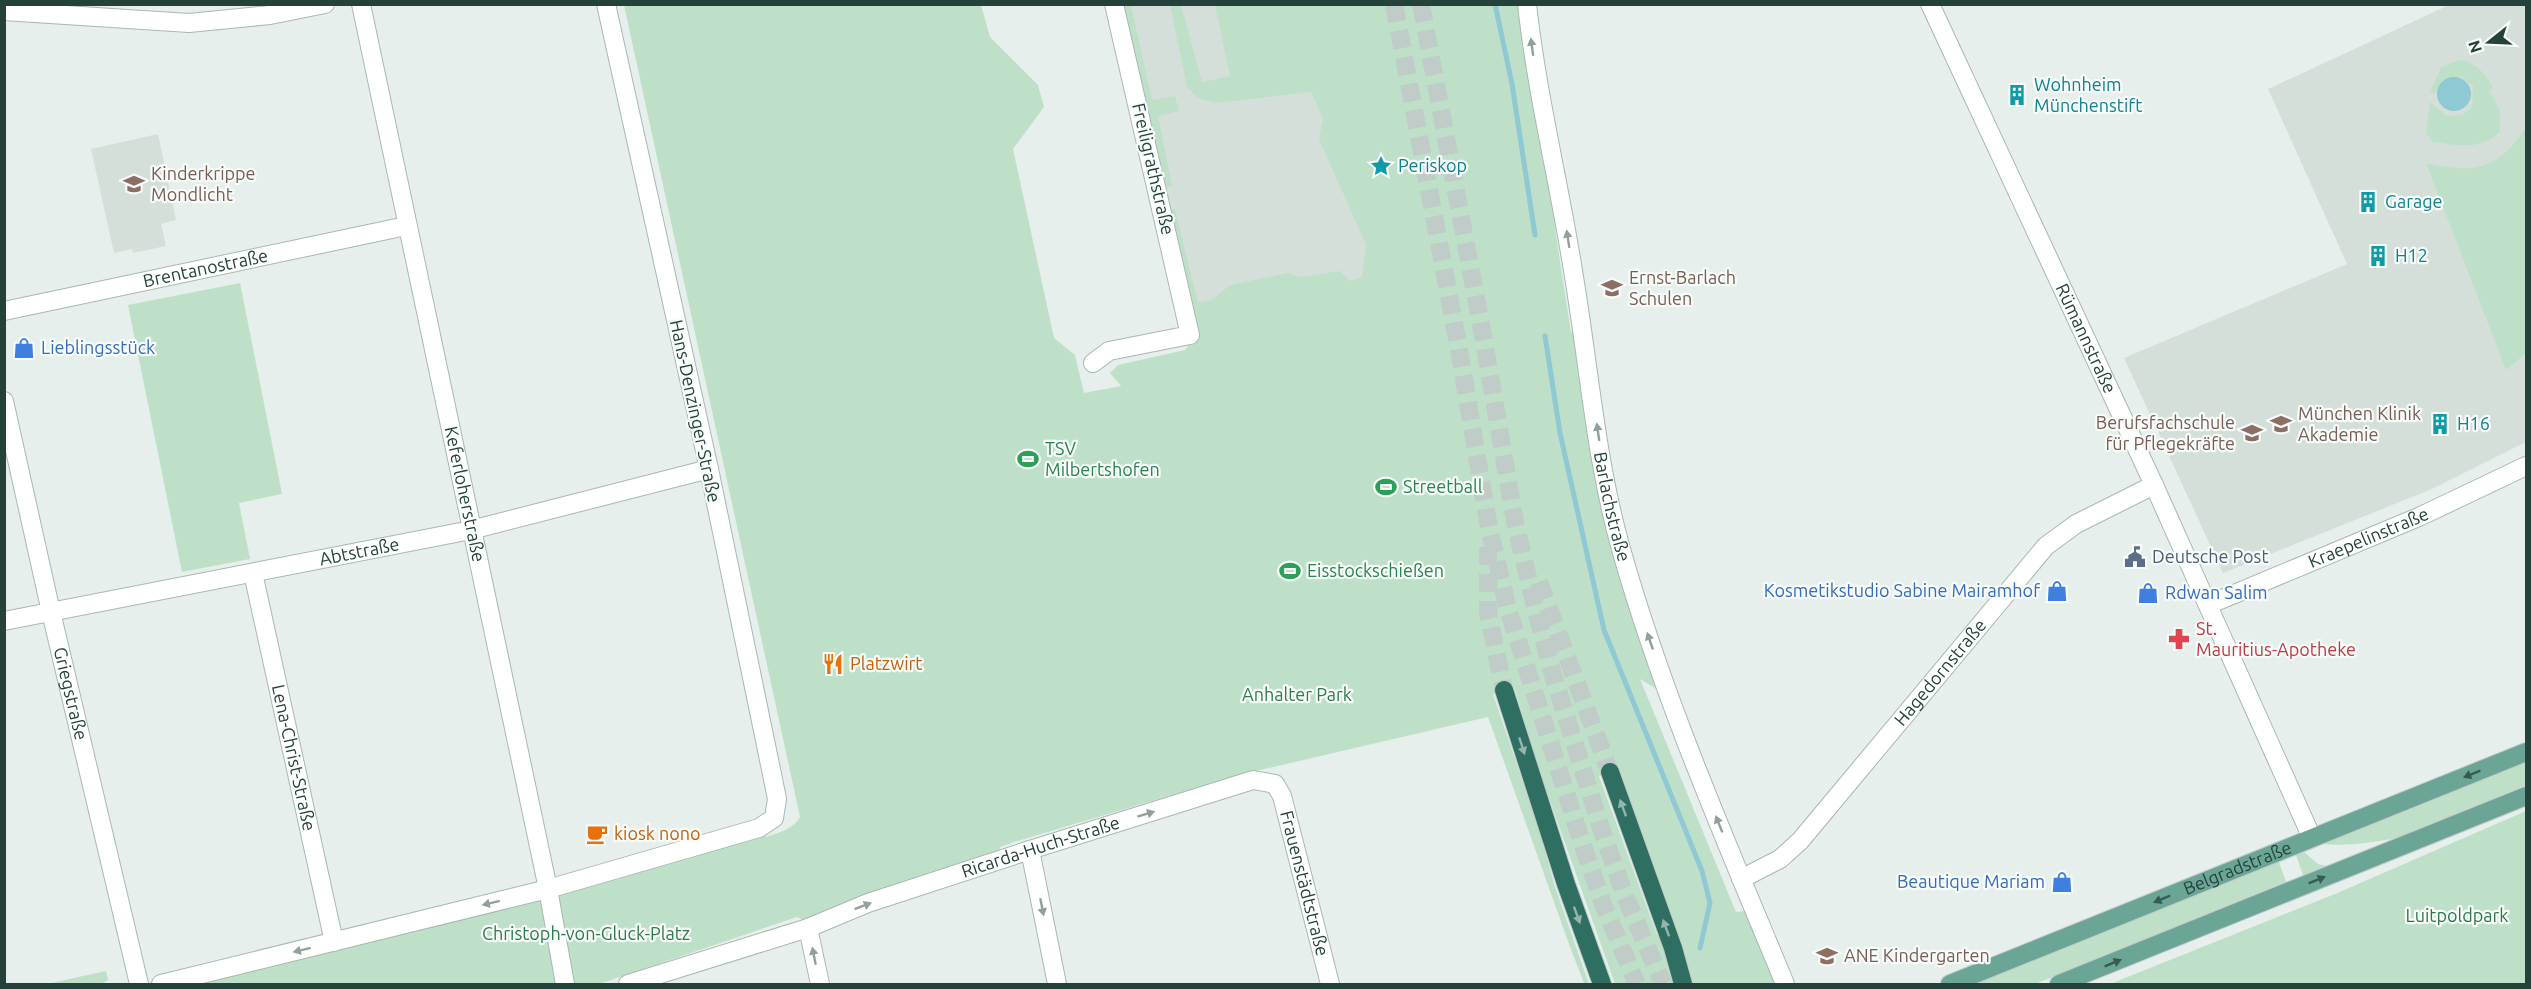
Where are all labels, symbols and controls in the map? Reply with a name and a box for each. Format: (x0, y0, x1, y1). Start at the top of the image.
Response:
north arrow (2459, 12, 2519, 72)
one-way arrow (1528, 38, 1537, 57)
text: N (2464, 38, 2485, 55)
place label: Wohnheim Münchenstift (2034, 74, 2142, 115)
building icon: Wohnheim Münchenstift (2005, 83, 2029, 107)
street label: Freiligrathstraße (1129, 101, 1179, 237)
place icon: Periskop (1369, 154, 1393, 178)
place label: Periskop (1398, 155, 1467, 175)
place label: Kinderkrippe Mondlicht (151, 163, 256, 204)
school or university icon: Kinderkrippe Mondlicht (122, 172, 146, 196)
building icon: Garage (2356, 190, 2380, 214)
place label: Garage (2385, 191, 2443, 211)
one-way arrow (1564, 229, 1573, 248)
street label: Brentanostraße (141, 244, 270, 290)
building icon: H12 (2366, 244, 2390, 268)
place label: H12 (2395, 245, 2428, 265)
place label: Ernst-Barlach Schulen (1629, 267, 1736, 308)
school or university icon: Ernst-Barlach Schulen (1600, 276, 1624, 300)
street label: Rümannstraße (2053, 280, 2121, 396)
street label: Hans-Denzinger-Straße (667, 318, 725, 504)
shop icon: Lieblingsstück (12, 336, 36, 360)
place label: Lieblingsstück (41, 337, 155, 357)
place label: München Klinik Akademie (2298, 403, 2421, 444)
place label: Berufsfachschule für Pflegekräfte (2096, 412, 2235, 453)
school or university icon: München Klinik Akademie (2269, 412, 2293, 436)
building icon: H16 (2428, 412, 2452, 436)
place label: H16 (2457, 413, 2490, 433)
school or university icon: Berufsfachschule für Pflegekräfte (2240, 421, 2264, 445)
one-way arrow (1594, 422, 1603, 441)
street label: Keferloherstraße (441, 424, 490, 564)
place label: TSV Milbertshofen (1045, 438, 1160, 479)
sports icon: TSV Milbertshofen (1016, 447, 1040, 471)
street label: Barlachstraße (1591, 450, 1635, 564)
sports icon: Streetball (1374, 475, 1398, 499)
place label: Streetball (1403, 476, 1483, 496)
street label: Kraepelinstraße (2305, 503, 2432, 571)
street label: Abtstraße (317, 533, 401, 568)
public building icon: Deutsche Post (2123, 545, 2147, 569)
place label: Deutsche Post (2152, 546, 2269, 566)
sports icon: Eisstockschießen (1278, 559, 1302, 583)
place label: Eisstockschießen (1307, 560, 1444, 580)
shop icon: Kosmetikstudio Sabine Mairamhof (2045, 579, 2069, 603)
place label: Kosmetikstudio Sabine Mairamhof (1764, 580, 2040, 600)
shop icon: Rdwan Salim (2136, 581, 2160, 605)
place label: Rdwan Salim (2165, 582, 2268, 602)
street label: Hagedornstraße (1890, 615, 1990, 729)
place label: St. Mauritius-Apotheke (2196, 618, 2356, 659)
pharmacy icon: St. Mauritius-Apotheke (2167, 627, 2191, 651)
one-way arrow (1644, 632, 1654, 650)
street label: Griegstraße (51, 645, 92, 742)
restaurant icon: Platzwirt (821, 652, 845, 676)
place label: Platzwirt (850, 653, 922, 673)
street label: Lena-Christ-Straße (269, 682, 320, 833)
park label: Anhalter Park (1242, 684, 1352, 704)
one-way arrow (1518, 737, 1527, 755)
one-way arrow (2463, 770, 2481, 780)
one-way arrow (1618, 799, 1628, 817)
one-way arrow (1137, 808, 1155, 818)
street label: Frauenstädtstraße (1277, 808, 1333, 958)
street label: Ricarda-Huch-Straße (959, 811, 1122, 881)
one-way arrow (1714, 815, 1724, 833)
cafe icon: kiosk nono (585, 822, 609, 846)
place label: kiosk nono (614, 823, 701, 843)
street label: Belgradstraße (2180, 837, 2294, 898)
shop icon: Beautique Mariam (2050, 870, 2074, 894)
place label: Beautique Mariam (1897, 871, 2045, 891)
one-way arrow (2308, 875, 2326, 884)
one-way arrow (2152, 894, 2170, 904)
one-way arrow (482, 898, 500, 908)
one-way arrow (1038, 898, 1047, 917)
one-way arrow (854, 901, 872, 911)
park label: Luitpoldpark (2406, 905, 2508, 925)
one-way arrow (1573, 907, 1583, 925)
one-way arrow (1661, 919, 1671, 937)
park label: Christoph-von-Gluck-Platz (482, 923, 690, 943)
school or university icon: ANE Kindergarten (1815, 944, 1839, 968)
one-way arrow (293, 945, 311, 955)
place label: ANE Kindergarten (1844, 945, 1990, 965)
one-way arrow (809, 946, 818, 965)
one-way arrow (2104, 958, 2122, 967)

